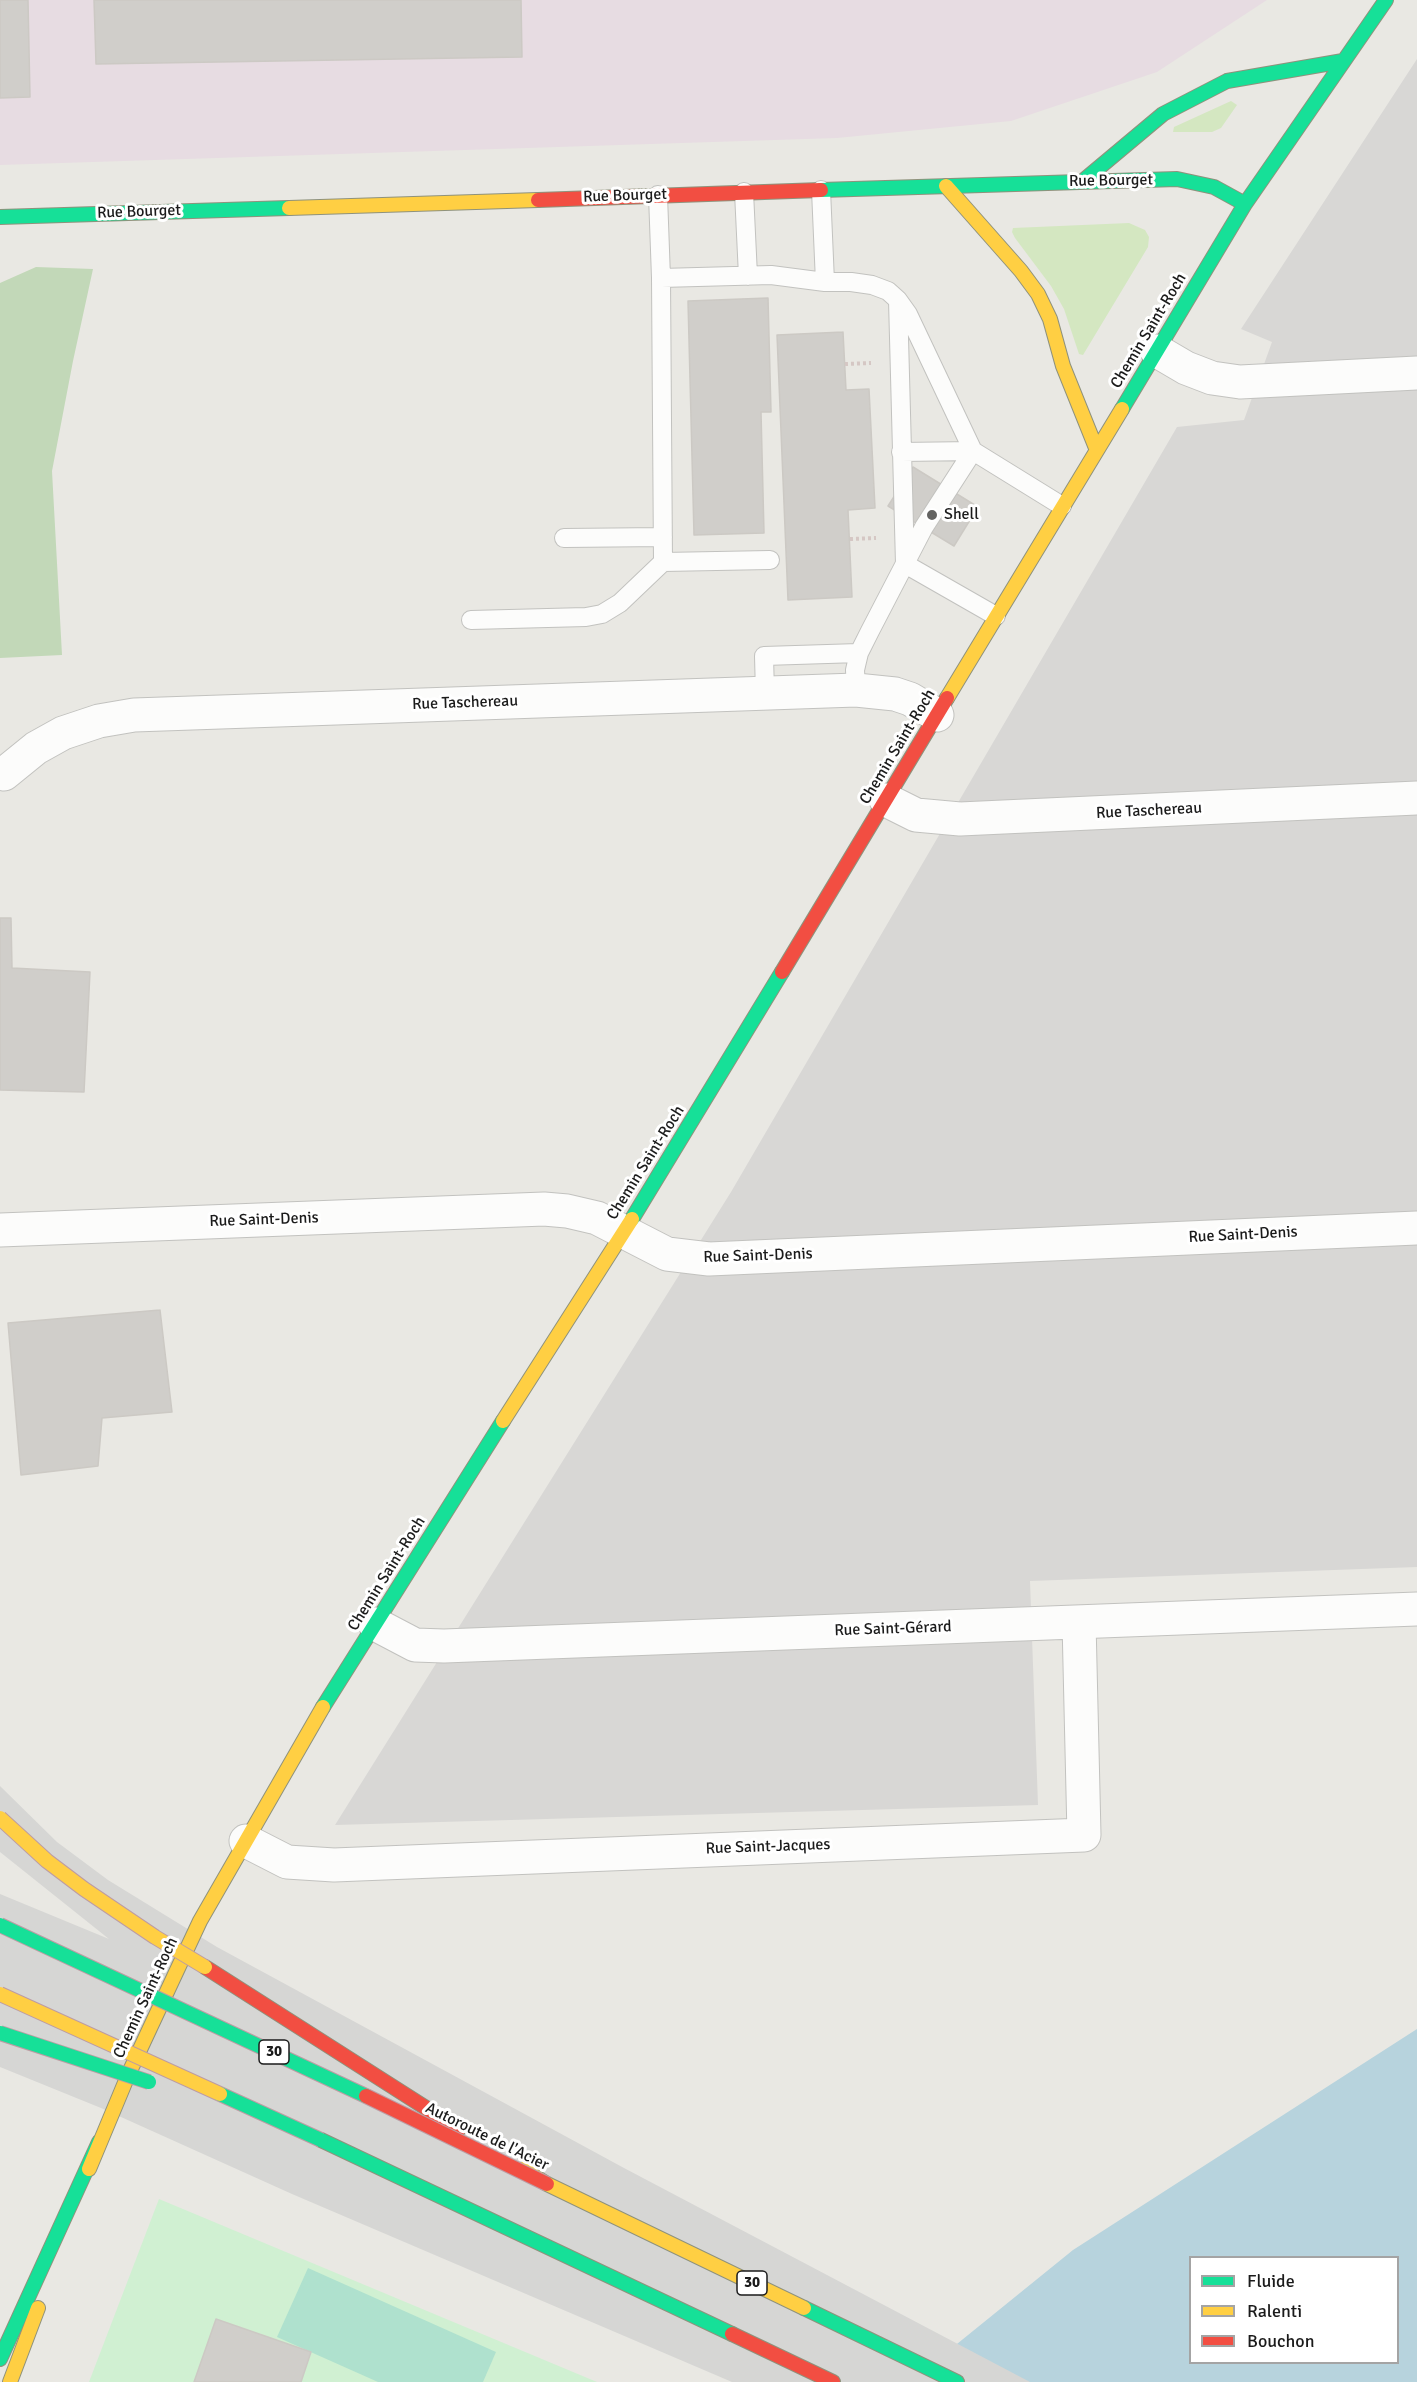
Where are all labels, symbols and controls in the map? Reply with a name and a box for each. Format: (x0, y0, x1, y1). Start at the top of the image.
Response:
street label: Rue Bourget (1069, 171, 1153, 191)
street label: Rue Bourget (583, 185, 667, 207)
street label: Rue Bourget (97, 201, 181, 223)
street label: Chemin Saint-Roch (1107, 270, 1191, 392)
place label: Shell (944, 505, 979, 525)
marker: Shell (925, 508, 939, 522)
street label: Chemin Saint-Roch (856, 686, 940, 808)
street label: Rue Taschereau (412, 692, 518, 714)
street label: Rue Taschereau (1096, 799, 1202, 823)
street label: Chemin Saint-Roch (603, 1102, 689, 1224)
street label: Rue Saint-Denis (209, 1208, 319, 1232)
street label: Rue Saint-Denis (1188, 1223, 1298, 1247)
street label: Rue Saint-Denis (703, 1244, 813, 1268)
street label: Chemin Saint-Roch (344, 1513, 430, 1635)
street label: Rue Saint-Gérard (834, 1617, 952, 1641)
street label: Rue Saint-Jacques (705, 1835, 831, 1859)
street label: Chemin Saint-Roch (110, 1935, 182, 2061)
road number: 30 (259, 2040, 289, 2064)
street label: Autoroute de l'Acier (422, 2099, 552, 2175)
legend (1189, 2256, 1399, 2364)
text: Fluide (1247, 2270, 1295, 2292)
road number: 30 (737, 2271, 767, 2295)
text: Ralenti (1247, 2300, 1302, 2322)
text: Bouchon (1247, 2330, 1315, 2352)

